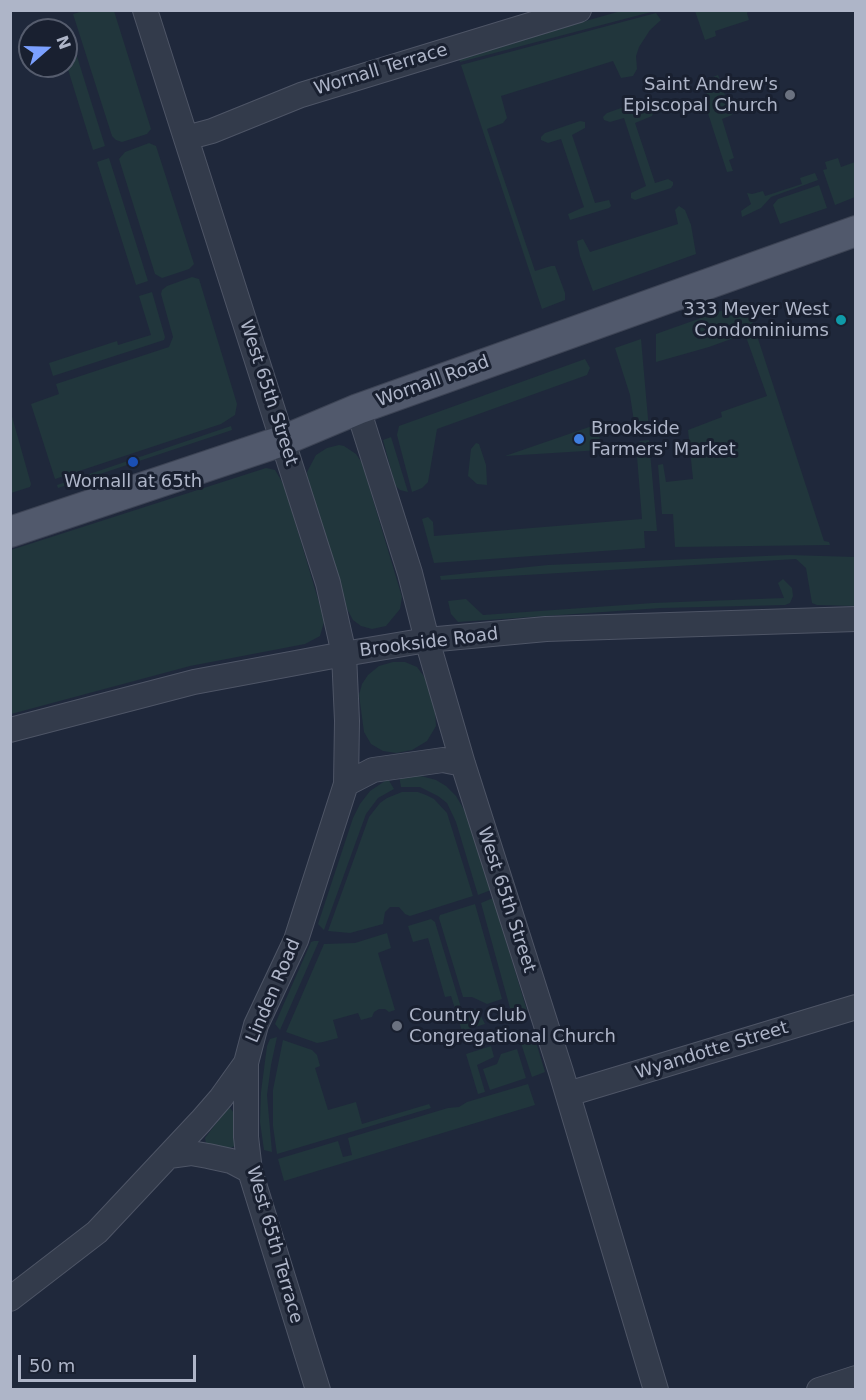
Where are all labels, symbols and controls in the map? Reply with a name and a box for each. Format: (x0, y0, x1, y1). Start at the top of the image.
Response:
north arrow (18, 18, 78, 78)
text: N (52, 33, 75, 52)
street label: Wornall Terrace (312, 39, 450, 101)
place label: Saint Andrew's Episcopal Church (623, 74, 778, 116)
marker: Saint Andrew's Episcopal Church (783, 88, 797, 102)
place label: 333 Meyer West Condominiums (683, 299, 829, 342)
marker: 333 Meyer West Condominiums (834, 313, 848, 327)
street label: West 65th Street (234, 317, 302, 469)
street label: Wornall Road (374, 352, 492, 412)
place label: Brookside Farmers' Market (591, 418, 736, 460)
marker: Brookside Farmers' Market (572, 432, 586, 446)
marker: Wornall at 65th (126, 455, 140, 469)
place label: Wornall at 65th (64, 471, 202, 493)
street label: Brookside Road (358, 624, 500, 662)
street label: West 65th Street (472, 824, 540, 976)
street label: Linden Road (242, 936, 306, 1046)
place label: Country Club Congregational Church (409, 1005, 616, 1048)
street label: Wyandotte Street (633, 1017, 791, 1085)
marker: Country Club Congregational Church (390, 1019, 404, 1033)
street label: West 65th Terrace (241, 1164, 307, 1326)
scale bar (21, 1343, 200, 1381)
text: 50 m (29, 1355, 75, 1376)

